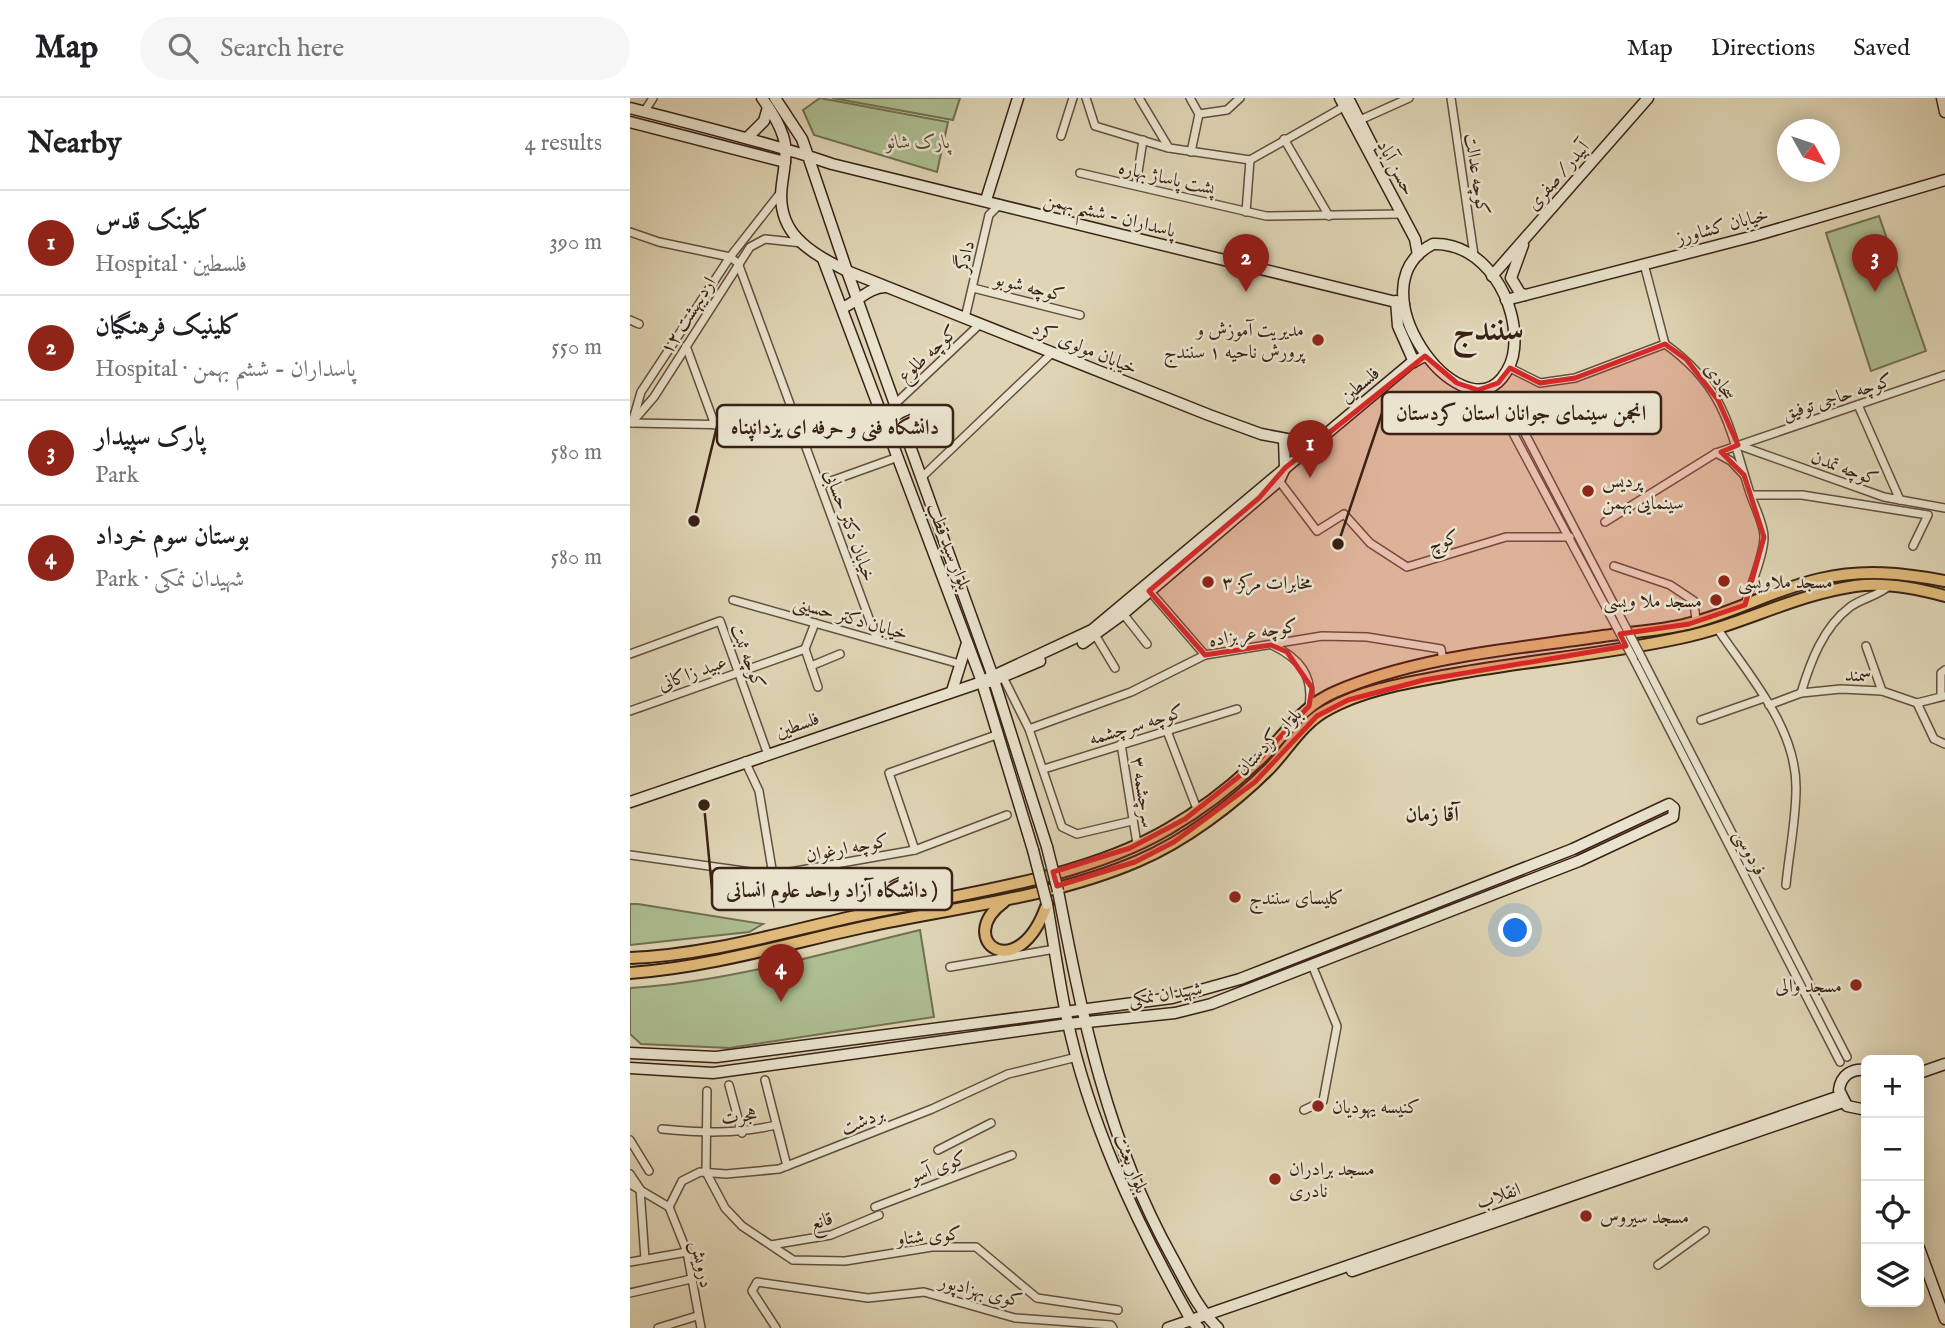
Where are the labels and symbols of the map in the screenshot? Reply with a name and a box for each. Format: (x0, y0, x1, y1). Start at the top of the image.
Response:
north arrow (1777, 119, 1840, 182)
park label: پارک شانو (885, 131, 952, 155)
street label: کوچه عدالت (1458, 132, 1494, 217)
street label: آبیدر / صفری (1522, 135, 1597, 216)
street label: حسن آباد (1371, 136, 1420, 200)
street label: پشت پاساژ بهاره (1116, 156, 1219, 202)
street label: پاسداران - ششم بهمن (1040, 188, 1179, 250)
street label: خیابان کشاورز (1672, 203, 1771, 251)
pin: 2 (1223, 234, 1269, 292)
pin: 3 (1852, 234, 1898, 292)
street label: دادگر (948, 238, 981, 277)
street label: کوچه شوبو (990, 267, 1067, 308)
street label: ۱۲ اردیبهشت (655, 273, 722, 359)
district label: سنندج (1452, 310, 1524, 359)
street label: خیابان مولوی کرد (1028, 317, 1140, 381)
place label: مدیریت آموزش و پرورش ناحیه ۱ سنندج (1164, 319, 1306, 369)
street label: کوچه طلوع (893, 321, 965, 390)
marker: مدیریت آموزش و پرورش ناحیه ۱ سنندج (1310, 332, 1326, 348)
street label: سجادی (1698, 359, 1741, 406)
street label: فلسطین (1335, 362, 1385, 409)
street label: کوچه حاجی توفیق (1779, 369, 1896, 427)
callout: انجمن سینمای جوانان استان کردستان (1382, 392, 1661, 434)
text: انجمن سینمای جوانان استان کردستان (1396, 401, 1646, 428)
callout: دانشگاه فنی و حرفه ای یزدانپناه (717, 405, 953, 447)
text: دانشگاه فنی و حرفه ای یزدانپناه (731, 413, 939, 442)
pin: 1 (1287, 420, 1333, 478)
street label: کوچه تمدن (1807, 446, 1881, 492)
street label: خیابان دکتر حسابی (817, 466, 881, 586)
place label: پردیس سینمایی بهمن (1602, 470, 1684, 516)
marker: پردیس سینمایی بهمن (1580, 483, 1596, 499)
street label: بلوار سید قطب (920, 500, 976, 594)
street label: کوچ (1425, 525, 1464, 562)
place label: مسجد ملاویسی (1738, 571, 1833, 595)
place label: مخابرات مرکز ۳ (1222, 572, 1313, 596)
marker: مسجد ملاویسی (1716, 573, 1732, 589)
marker: مخابرات مرکز ۳ (1200, 574, 1216, 590)
place label: مسجد ملا ویسی (1603, 590, 1702, 614)
street label: خیابان دکتر حسینی (790, 591, 911, 647)
marker: مسجد ملا ویسی (1708, 592, 1724, 608)
street label: کوچه عربزاده (1207, 614, 1300, 654)
street label: کوچه ثبت (724, 621, 770, 693)
street label: عبید زاکانی (655, 650, 731, 697)
street label: سمند (1844, 664, 1872, 688)
street label: کوچه سرچشمه (1086, 700, 1187, 752)
street label: بلوار کردستان (1231, 703, 1308, 781)
street label: فلسطین (772, 707, 823, 745)
street label: سرچشمه ۳ (1125, 755, 1159, 830)
district label: آقا زمان (1405, 801, 1461, 829)
street label: فردوسی (1727, 826, 1771, 880)
street label: کوچه ارغوان (804, 829, 891, 869)
callout: دانشگاه آزاد واحد علوم انسانی ) (712, 868, 952, 910)
text: دانشگاه آزاد واحد علوم انسانی ) (725, 876, 938, 909)
place label: کلیسای سنندج (1249, 887, 1344, 915)
marker: کلیسای سنندج (1227, 889, 1243, 905)
your location (1498, 913, 1532, 947)
pin: 4 (758, 944, 804, 1002)
place label: مسجد والی (1775, 975, 1842, 999)
street label: شهیدان نمکی (1127, 977, 1204, 1013)
marker: مسجد والی (1848, 977, 1864, 993)
place label: کنیسه یهودیان (1332, 1096, 1420, 1120)
marker: کنیسه یهودیان (1310, 1098, 1326, 1114)
street label: بردشت (837, 1102, 889, 1141)
street label: هجرت (720, 1103, 759, 1131)
street label: بلوار بعثت (1107, 1130, 1153, 1197)
street label: کوی آسو (905, 1146, 971, 1190)
place label: مسجد برادران نادری (1289, 1158, 1375, 1204)
marker: مسجد برادران نادری (1267, 1171, 1283, 1187)
street label: انقلاب (1473, 1178, 1524, 1216)
place label: مسجد سیروس (1600, 1206, 1689, 1230)
street label: قانع (807, 1207, 837, 1240)
marker: مسجد سیروس (1578, 1208, 1594, 1224)
street label: کوی شتاو (894, 1222, 963, 1252)
street label: درویش (684, 1239, 718, 1290)
street label: کوی بهزادپور (935, 1270, 1025, 1314)

